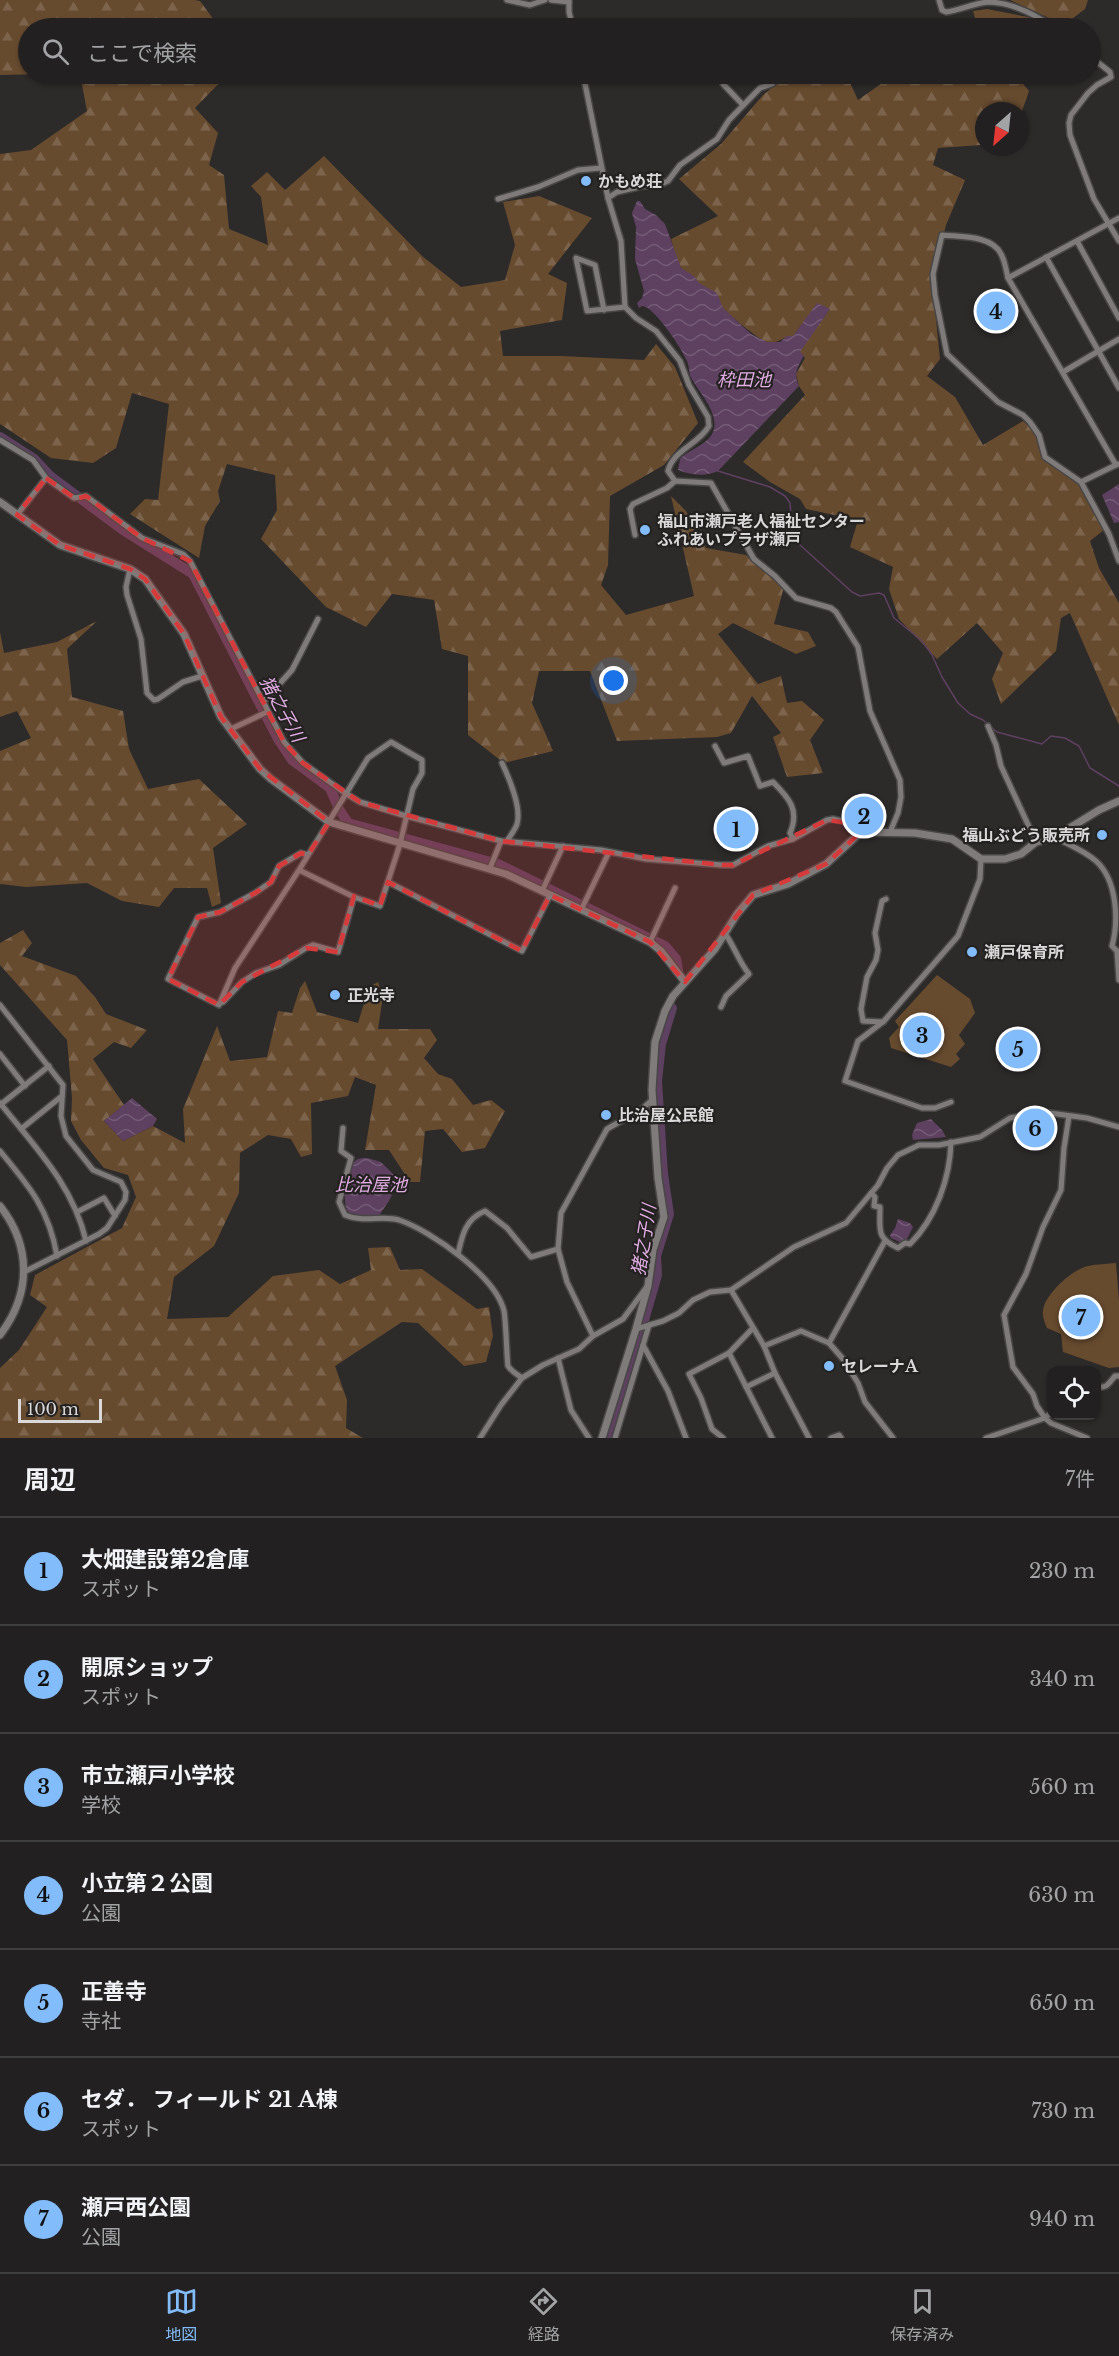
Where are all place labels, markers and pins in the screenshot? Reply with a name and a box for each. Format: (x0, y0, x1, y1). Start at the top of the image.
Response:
place label: かもめ荘 (598, 171, 662, 191)
marker: かもめ荘 (579, 174, 593, 188)
pin: 4 (976, 288, 1016, 334)
place label: 福山市瀬戸老人福祉センター ふれあいプラザ瀬戸 (657, 511, 865, 549)
marker: 福山市瀬戸老人福祉センター ふれあいプラザ瀬戸 (638, 523, 652, 537)
pin: 2 (844, 794, 884, 838)
pin: 1 (716, 806, 756, 852)
place label: 福山ぶどう販売所 (962, 825, 1090, 845)
marker: 福山ぶどう販売所 (1095, 828, 1109, 842)
place label: 瀬戸保育所 (984, 942, 1064, 962)
marker: 瀬戸保育所 (965, 945, 979, 959)
place label: 正光寺 (347, 985, 395, 1005)
marker: 正光寺 (328, 988, 342, 1002)
pin: 3 (902, 1012, 942, 1058)
pin: 5 (998, 1026, 1038, 1072)
place label: 比治屋公民館 (618, 1105, 714, 1125)
pin: 6 (1016, 1106, 1054, 1150)
marker: 比治屋公民館 (599, 1108, 613, 1122)
pin: 7 (1062, 1294, 1100, 1340)
place label: セレーナA (841, 1356, 919, 1376)
marker: セレーナA (822, 1359, 836, 1373)

